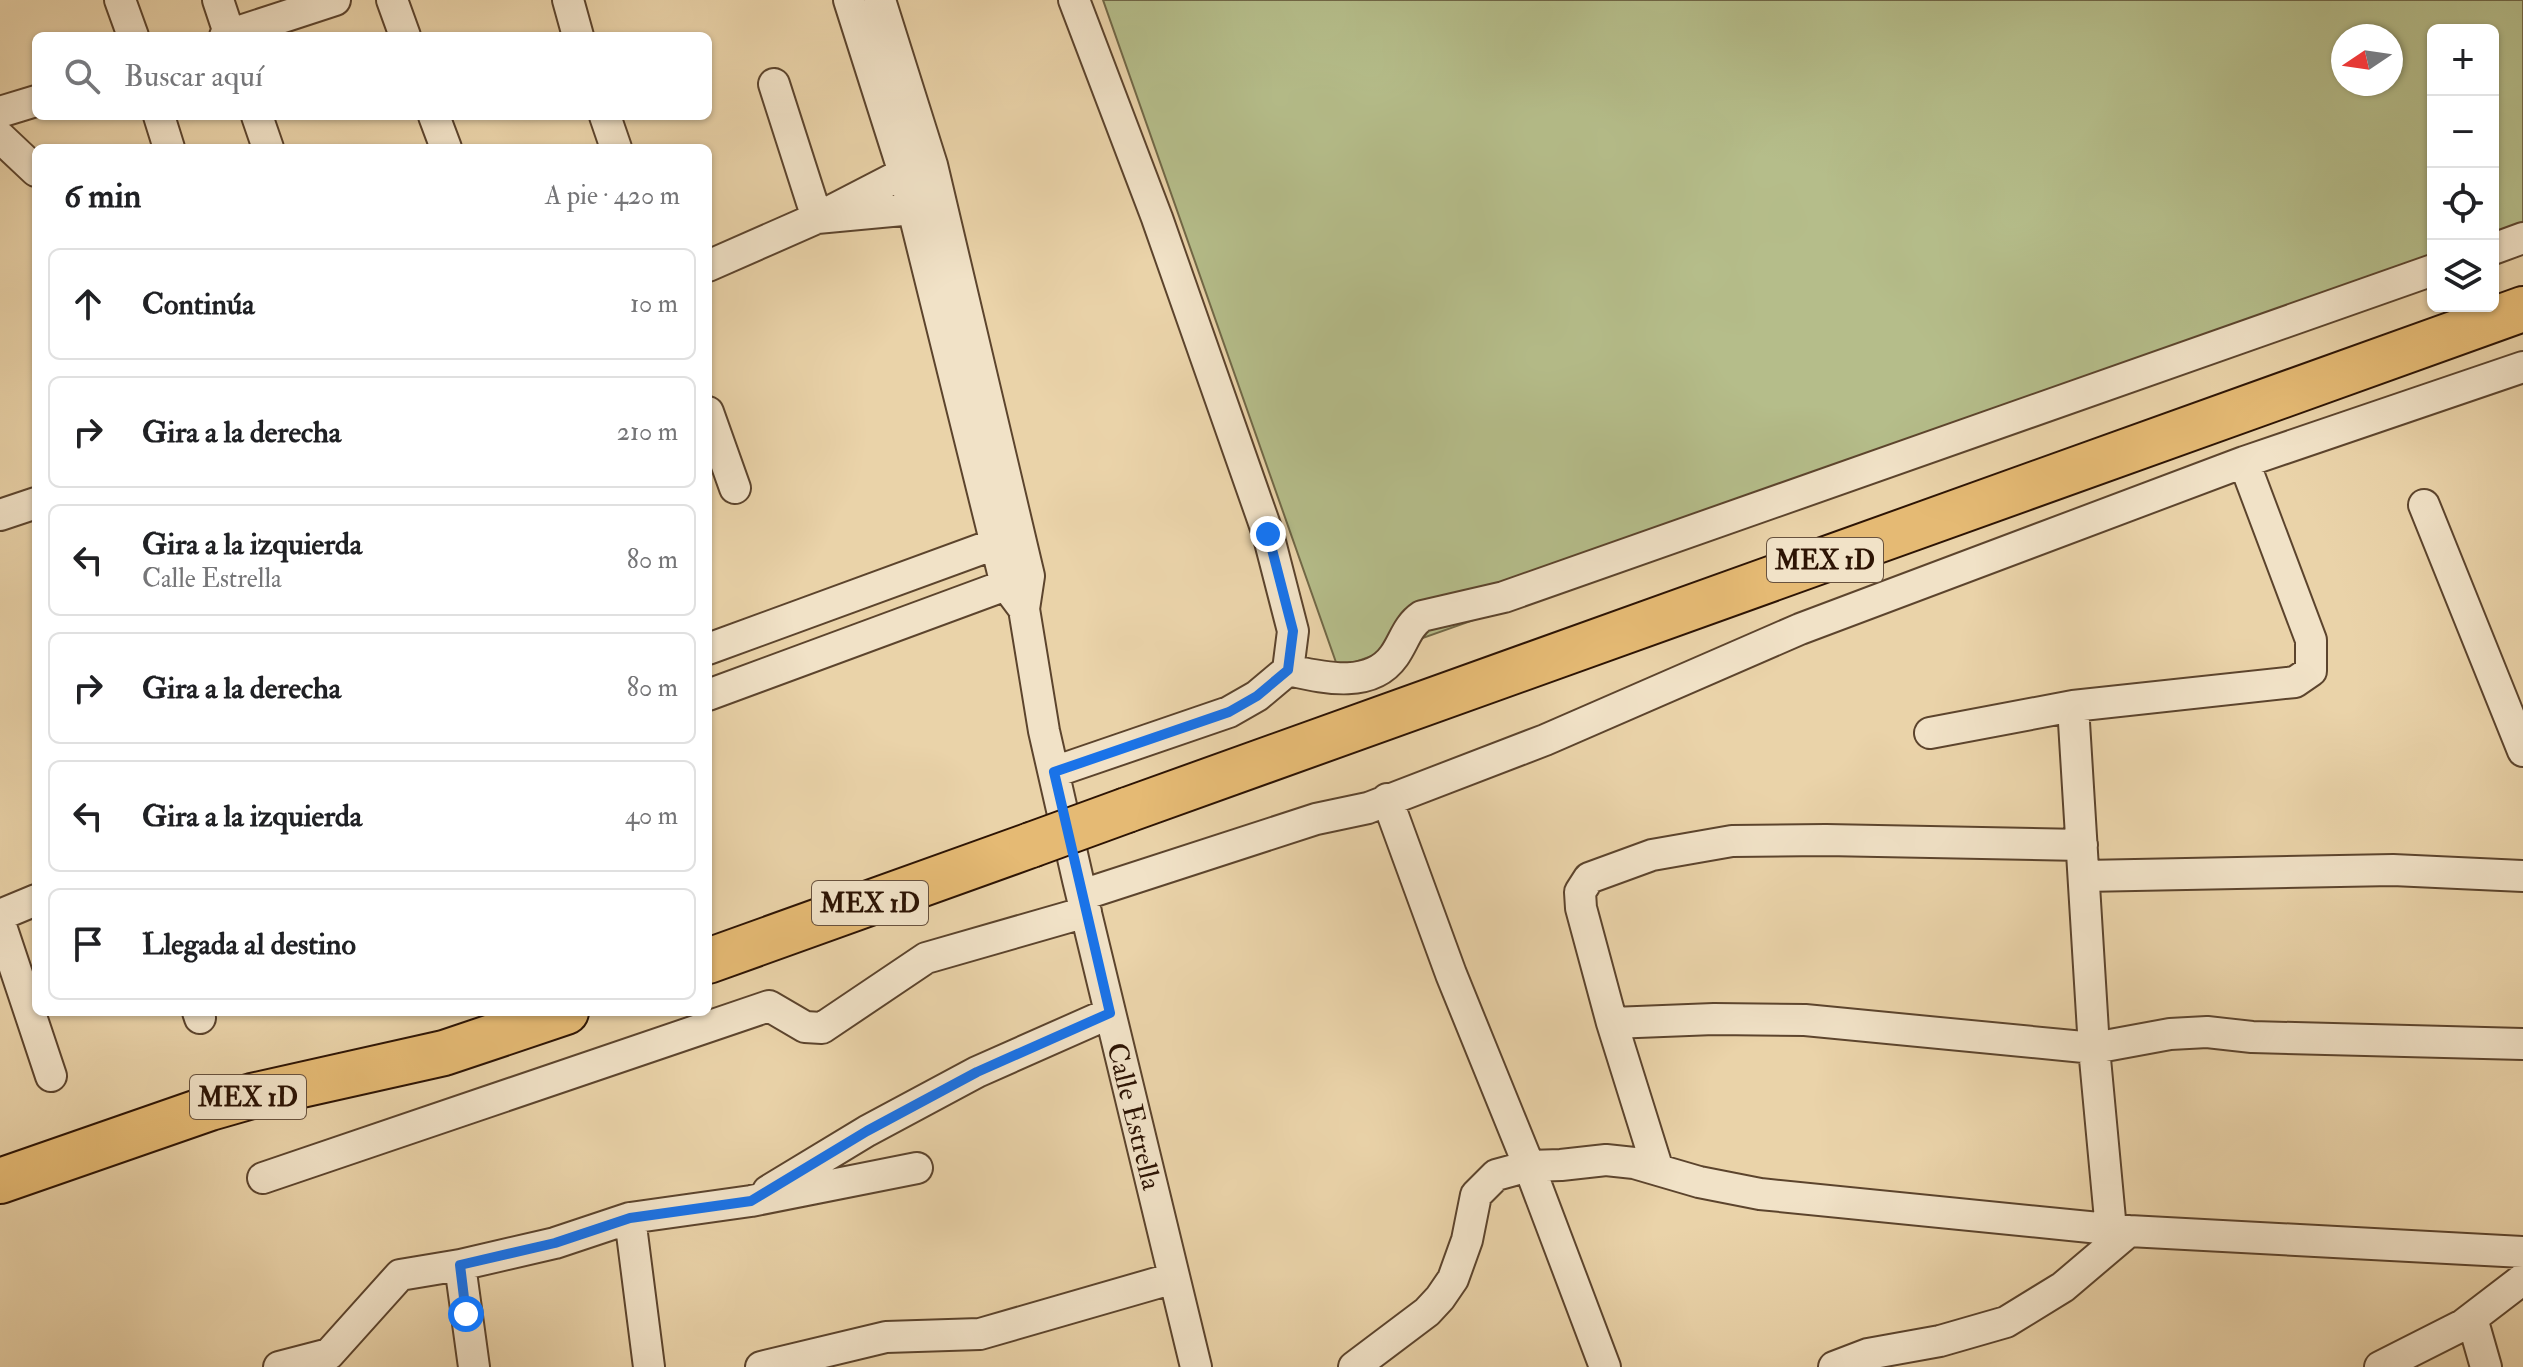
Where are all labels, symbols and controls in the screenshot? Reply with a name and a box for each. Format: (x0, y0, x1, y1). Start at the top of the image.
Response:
north arrow (2331, 24, 2403, 96)
map controls (2427, 24, 2499, 312)
button: + (2427, 24, 2499, 96)
search box (32, 32, 712, 120)
icon: search (60, 54, 104, 98)
text: Buscar aquí (124, 58, 263, 95)
button: − (2427, 96, 2499, 168)
button: locate (2427, 168, 2499, 240)
text: 6 min (64, 175, 141, 218)
text: A pie · 420 m (545, 180, 680, 212)
button: layers (2427, 240, 2499, 312)
icon: ahead (66, 282, 110, 326)
text: Continúa (142, 286, 255, 323)
text: 10 m (630, 288, 678, 320)
icon: right (66, 410, 110, 454)
text: Gira a la derecha (142, 414, 341, 451)
text: 210 m (617, 416, 678, 448)
route end (1250, 516, 1286, 552)
text: Gira a la izquierda (142, 526, 362, 563)
icon: left (66, 538, 110, 582)
road number: MEX 1D (1767, 538, 1883, 582)
text: 80 m (627, 544, 678, 576)
text: Calle Estrella (142, 563, 282, 595)
icon: right (66, 666, 110, 710)
text: Gira a la derecha (142, 670, 341, 707)
text: 80 m (627, 672, 678, 704)
icon: left (66, 794, 110, 838)
text: Gira a la izquierda (142, 798, 362, 835)
text: 40 m (625, 800, 678, 832)
road number: MEX 1D (812, 881, 928, 925)
icon: arrive (66, 922, 110, 966)
text: Llegada al destino (142, 926, 356, 963)
street label: Calle Estrella (1098, 1039, 1169, 1194)
road number: MEX 1D (190, 1075, 306, 1119)
route start (448, 1296, 484, 1332)

